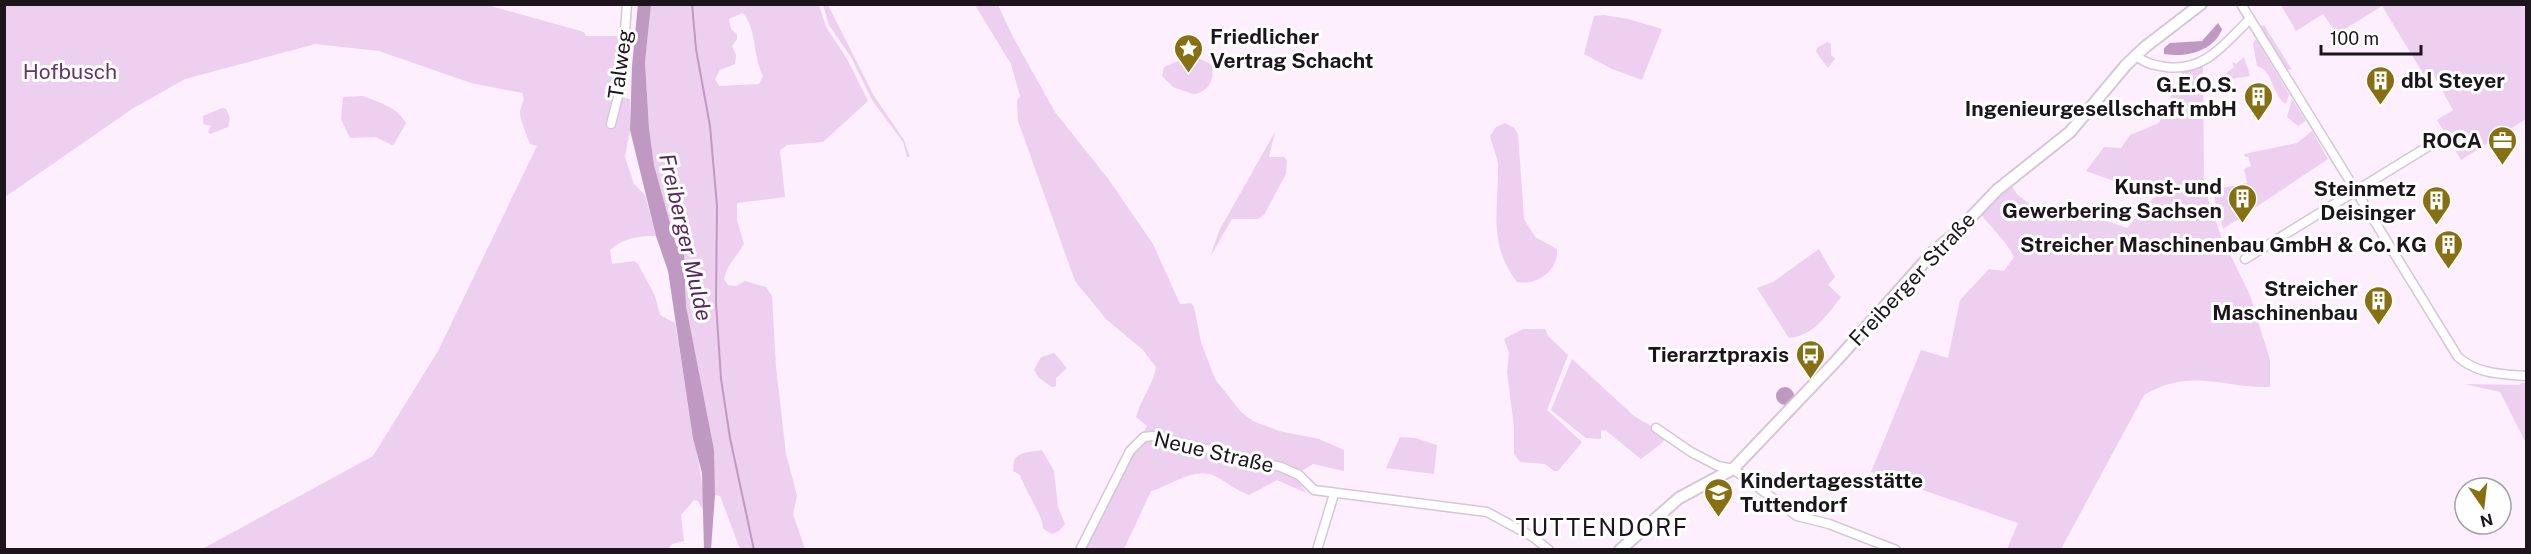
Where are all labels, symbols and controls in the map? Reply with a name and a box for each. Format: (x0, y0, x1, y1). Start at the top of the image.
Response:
scale bar (2321, 18, 2422, 56)
place label: Friedlicher Vertrag Schacht (1210, 24, 1374, 73)
street label: Talweg (603, 28, 637, 100)
text: 100 m (2330, 28, 2379, 49)
place icon: Friedlicher Vertrag Schacht (1173, 32, 1205, 74)
park label: Hofbusch (23, 59, 117, 84)
building icon: dbl Steyer (2364, 64, 2396, 106)
place label: dbl Steyer (2401, 68, 2505, 93)
place label: G.E.O.S. Ingenieurgesellschaft mbH (1965, 72, 2237, 121)
building icon: G.E.O.S. Ingenieurgesellschaft mbH (2242, 80, 2274, 122)
office icon: ROCA (2487, 124, 2519, 166)
place label: ROCA (2422, 128, 2482, 153)
water label: Freiberger Mulde (654, 151, 718, 323)
place label: Kunst- und Gewerbering Sachsen (2002, 174, 2222, 223)
place label: Steinmetz Deisinger (2313, 176, 2416, 225)
building icon: Kunst- und Gewerbering Sachsen (2227, 182, 2259, 224)
building icon: Steinmetz Deisinger (2421, 184, 2453, 226)
street label: Freiberger Straße (1844, 207, 1980, 351)
building icon: Streicher Maschinenbau GmbH & Co. KG (2432, 228, 2464, 270)
place label: Streicher Maschinenbau GmbH & Co. KG (2020, 232, 2427, 257)
place label: Streicher Maschinenbau (2212, 276, 2358, 325)
building icon: Streicher Maschinenbau (2363, 284, 2395, 326)
bus stop icon: Tierarztpraxis (1794, 338, 1826, 380)
place label: Tierarztpraxis (1648, 342, 1789, 367)
street label: Neue Straße (1152, 426, 1276, 478)
place label: Kindertagesstätte Tuttendorf (1740, 468, 1923, 517)
school or university icon: Kindertagesstätte Tuttendorf (1703, 476, 1735, 518)
north arrow (2453, 476, 2513, 536)
text: N (2478, 509, 2495, 531)
district label: TUTTENDORF (1515, 513, 1689, 541)

